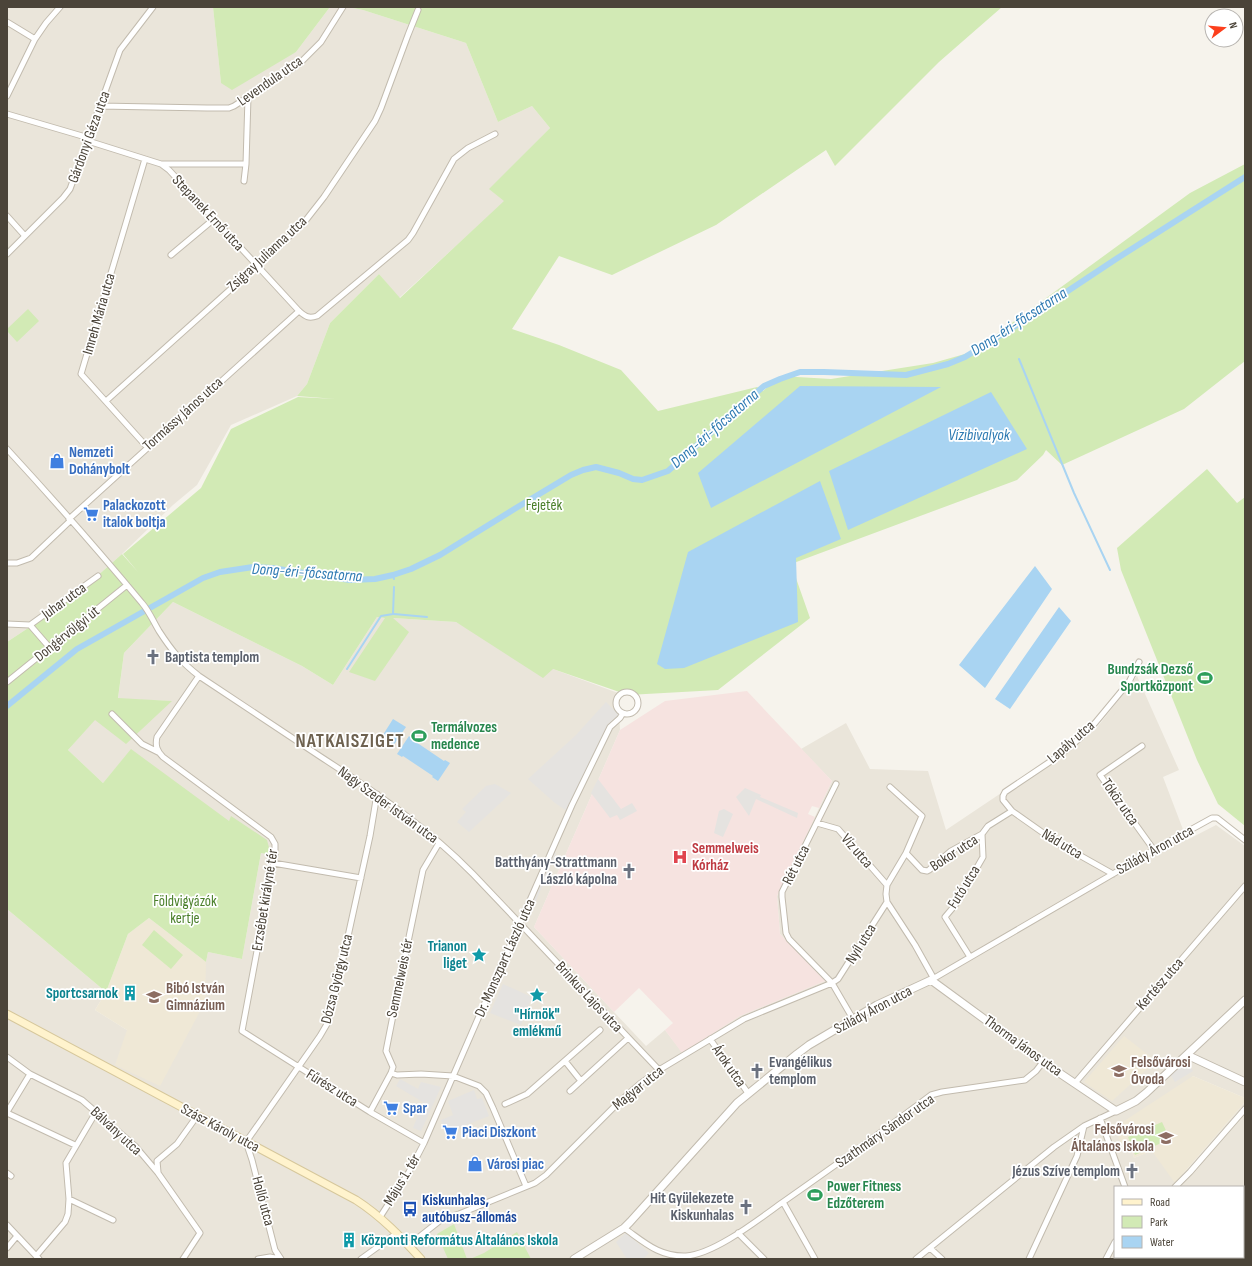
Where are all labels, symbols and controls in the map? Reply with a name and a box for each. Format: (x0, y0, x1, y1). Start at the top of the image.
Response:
north arrow (1204, 8, 1244, 48)
text: N (1226, 21, 1240, 30)
street label: Levendula utca (234, 52, 306, 110)
street label: Gárdonyi Géza utca (64, 88, 115, 186)
street label: Stepanek Ernő utca (168, 171, 248, 255)
street label: Zsigray Julianna utca (223, 212, 311, 296)
street label: Imreh Mária utca (78, 271, 120, 357)
water label: Dong-éri-főcsatorna (967, 284, 1071, 360)
street label: Tormássy János utca (139, 373, 227, 455)
water label: Dong-éri-főcsatorna (667, 385, 763, 472)
water label: Vízibivalyok (948, 426, 1011, 445)
place label: Nemzeti Dohánybolt (69, 443, 130, 479)
shop icon: Nemzeti Dohánybolt (48, 452, 66, 470)
place label: Palackozott italok boltja (103, 496, 166, 532)
park label: Fejeték (526, 496, 562, 515)
supermarket icon: Palackozott italok boltja (82, 505, 100, 523)
water label: Dong-éri-főcsatorna (251, 560, 363, 586)
street label: Juhar utca (37, 578, 90, 624)
street label: Dongérvölgyi út (30, 602, 104, 666)
church icon: Baptista templom (144, 648, 162, 666)
place label: Baptista templom (165, 648, 259, 667)
place label: Bundzsák Dezső Sportközpont (1108, 660, 1193, 696)
sports icon: Bundzsák Dezső Sportközpont (1196, 669, 1214, 687)
street label: Lapály utca (1043, 716, 1099, 768)
place label: Termálvozes medence (431, 718, 497, 754)
sports icon: Termálvozes medence (410, 727, 428, 745)
district label: NATKAISZIGET (296, 730, 404, 753)
street label: Nagy Szeder István utca (334, 762, 442, 848)
street label: Tóköz utca (1097, 775, 1143, 829)
street label: Szilády Áron utca (1113, 821, 1197, 879)
street label: Nád utca (1038, 824, 1086, 864)
street label: Víz utca (837, 830, 877, 872)
street label: Bokor utca (926, 830, 982, 876)
place label: Semmelweis Kórház (692, 839, 759, 875)
street label: Rét utca (778, 842, 814, 888)
street label: Erzsébet királyné tér (248, 847, 283, 952)
hospital icon: Semmelweis Kórház (671, 848, 689, 866)
place label: Batthyány-Strattmann László kápolna (495, 853, 617, 889)
church icon: Batthyány-Strattmann László kápolna (620, 862, 638, 880)
street label: Futó utca (943, 862, 985, 912)
park label: Földvigyázók kertje (153, 892, 217, 928)
street label: Dr. Monszpart László utca (470, 896, 540, 1020)
street label: Nyíl utca (841, 920, 881, 968)
street label: Dózsa György utca (317, 932, 357, 1026)
street label: Semmelweis tér (382, 936, 418, 1019)
place label: Trianon liget (428, 937, 467, 973)
place icon: Trianon liget (470, 946, 488, 964)
street label: Kertész utca (1132, 954, 1188, 1014)
street label: Brinkus Lajos utca (551, 958, 627, 1037)
place label: Bibó István Gimnázium (166, 979, 225, 1015)
street label: Szilády Áron utca (831, 981, 915, 1038)
place label: Sportcsarnok (46, 984, 119, 1003)
building icon: Sportcsarnok (121, 984, 139, 1002)
place icon: "Hírnök" emlékmű (528, 986, 546, 1004)
school or university icon: Bibó István Gimnázium (145, 988, 163, 1006)
place label: "Hírnök" emlékmű (513, 1005, 561, 1041)
street label: Thorma János utca (980, 1011, 1066, 1081)
street label: Árok utca (707, 1040, 751, 1091)
place label: Evangélikus templom (769, 1053, 832, 1089)
place label: Felsővárosi Óvoda (1131, 1053, 1191, 1089)
street label: Magyar utca (608, 1061, 668, 1115)
church icon: Evangélikus templom (748, 1062, 766, 1080)
school or university icon: Felsővárosi Óvoda (1110, 1062, 1128, 1080)
street label: Fűrész utca (303, 1065, 362, 1111)
street label: Szathmáry Sándor utca (832, 1090, 938, 1172)
street label: Szász Károly utca (177, 1099, 263, 1157)
supermarket icon: Spar (382, 1099, 400, 1117)
place label: Spar (403, 1099, 427, 1118)
street label: Bálvány utca (86, 1102, 146, 1160)
place label: Felsővárosi Általános Iskola (1070, 1120, 1154, 1156)
supermarket icon: Piaci Diszkont (441, 1123, 459, 1141)
place label: Piaci Diszkont (462, 1123, 536, 1142)
school or university icon: Felsővárosi Általános Iskola (1157, 1129, 1175, 1147)
street label: Május 1. tér (379, 1150, 425, 1209)
shop icon: Városi piac (466, 1155, 484, 1173)
place label: Városi piac (487, 1155, 544, 1174)
place label: Jézus Szíve templom (1011, 1162, 1120, 1181)
church icon: Jézus Szíve templom (1123, 1162, 1141, 1180)
street label: Holló utca (247, 1174, 279, 1228)
place label: Power Fitness Edzőterem (827, 1177, 902, 1213)
sports icon: Power Fitness Edzőterem (806, 1186, 824, 1204)
legend (1114, 1186, 1244, 1258)
place label: Hit Gyülekezete Kiskunhalas (650, 1189, 734, 1225)
place label: Kiskunhalas, autóbusz-állomás (422, 1191, 517, 1227)
text: Road (1150, 1195, 1170, 1210)
church icon: Hit Gyülekezete Kiskunhalas (737, 1198, 755, 1216)
bus stop icon: Kiskunhalas, autóbusz-állomás (401, 1200, 419, 1218)
text: Park (1150, 1215, 1168, 1230)
building icon: Központi Református Általános Iskola (340, 1231, 358, 1249)
place label: Központi Református Általános Iskola (361, 1231, 558, 1250)
text: Water (1150, 1235, 1174, 1250)

